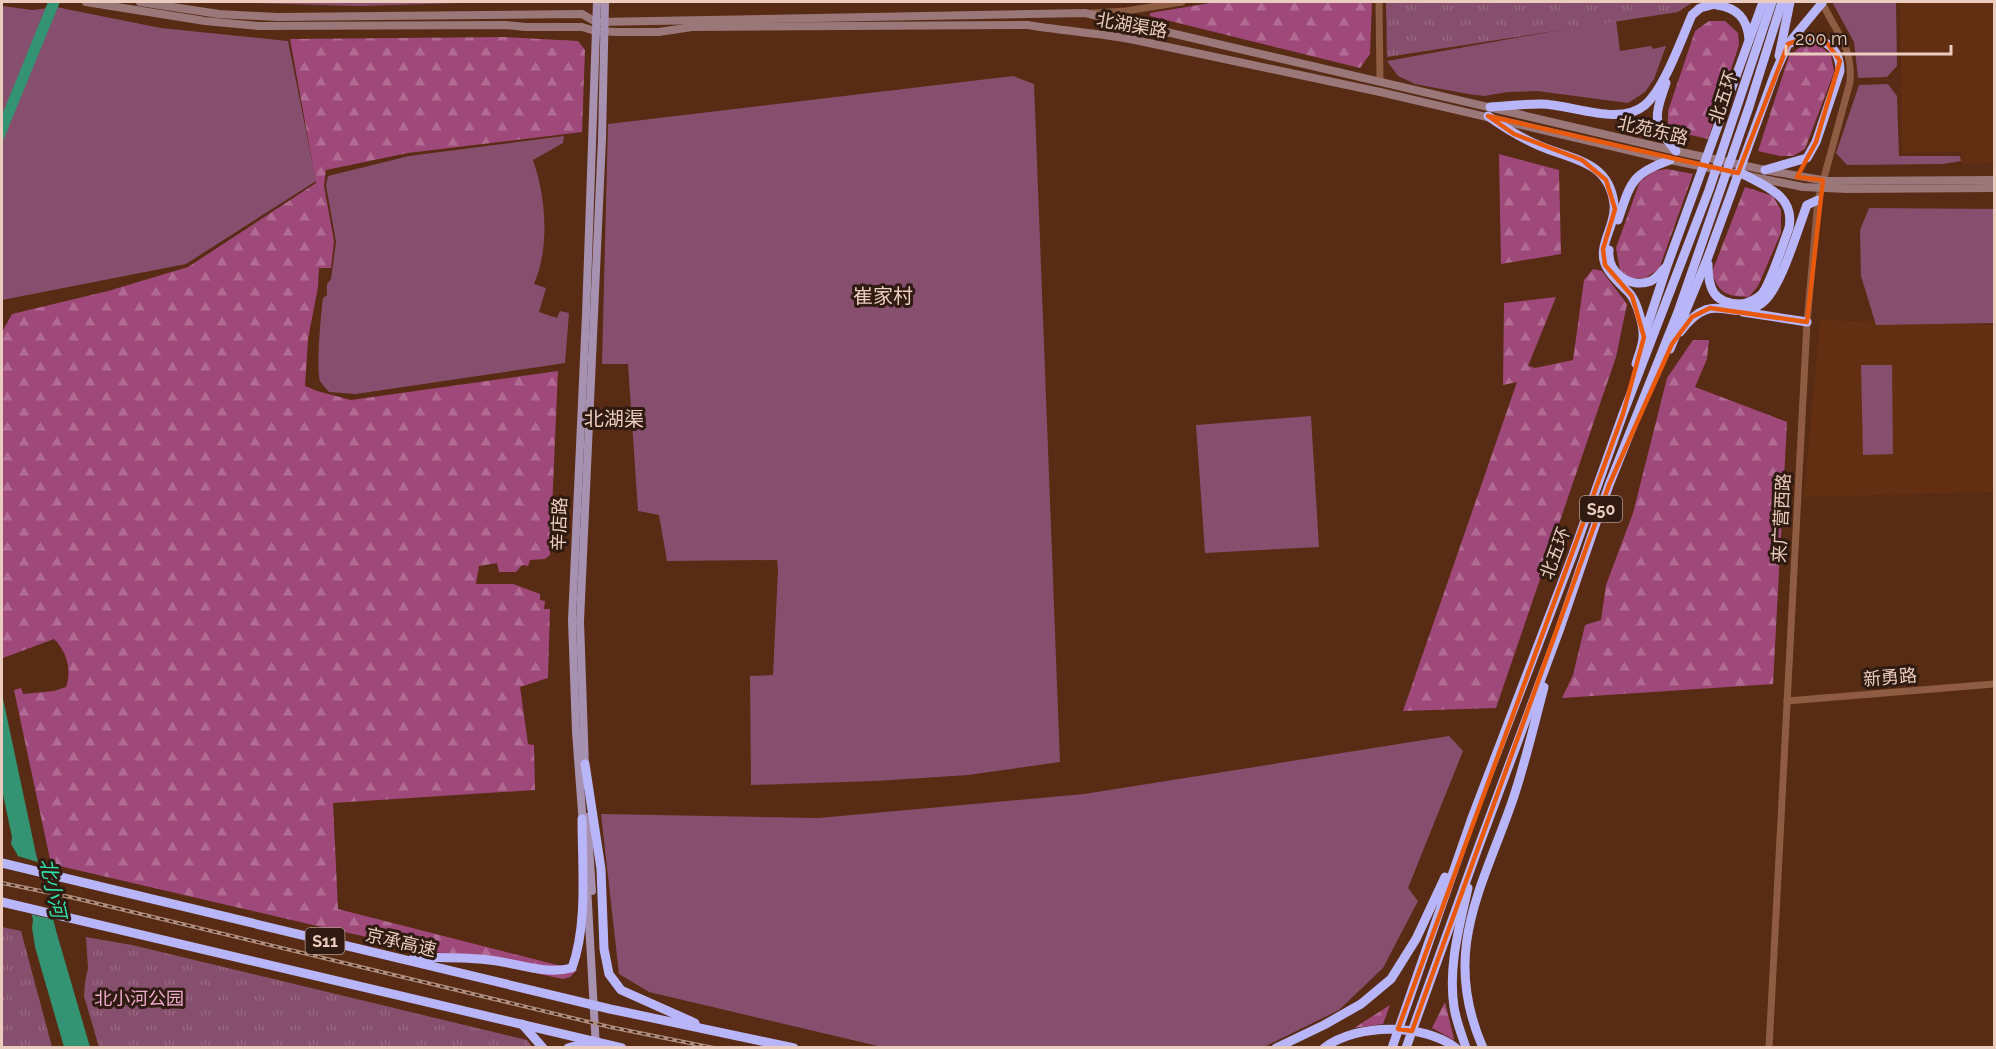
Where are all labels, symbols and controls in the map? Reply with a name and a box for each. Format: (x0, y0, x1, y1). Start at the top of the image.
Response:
street label: 北湖渠路 (1095, 8, 1169, 42)
scale bar (1786, 18, 1951, 56)
text: 200 m (1795, 28, 1848, 49)
street label: 北五环 (1705, 68, 1741, 126)
street label: 北苑东路 (1616, 112, 1690, 148)
district label: 崔家村 (853, 284, 913, 308)
district label: 北湖渠 (584, 407, 644, 431)
street label: 来广营西路 (1768, 473, 1794, 563)
road number: S50 (1580, 496, 1622, 522)
street label: 辛店路 (548, 497, 570, 551)
street label: 北五环 (1536, 524, 1574, 582)
street label: 新勇路 (1862, 664, 1918, 690)
water label: 北小河 (35, 856, 72, 924)
street label: 京承高速 (364, 924, 438, 960)
road number: S11 (306, 928, 344, 954)
park label: 北小河公园 (94, 988, 184, 1009)

